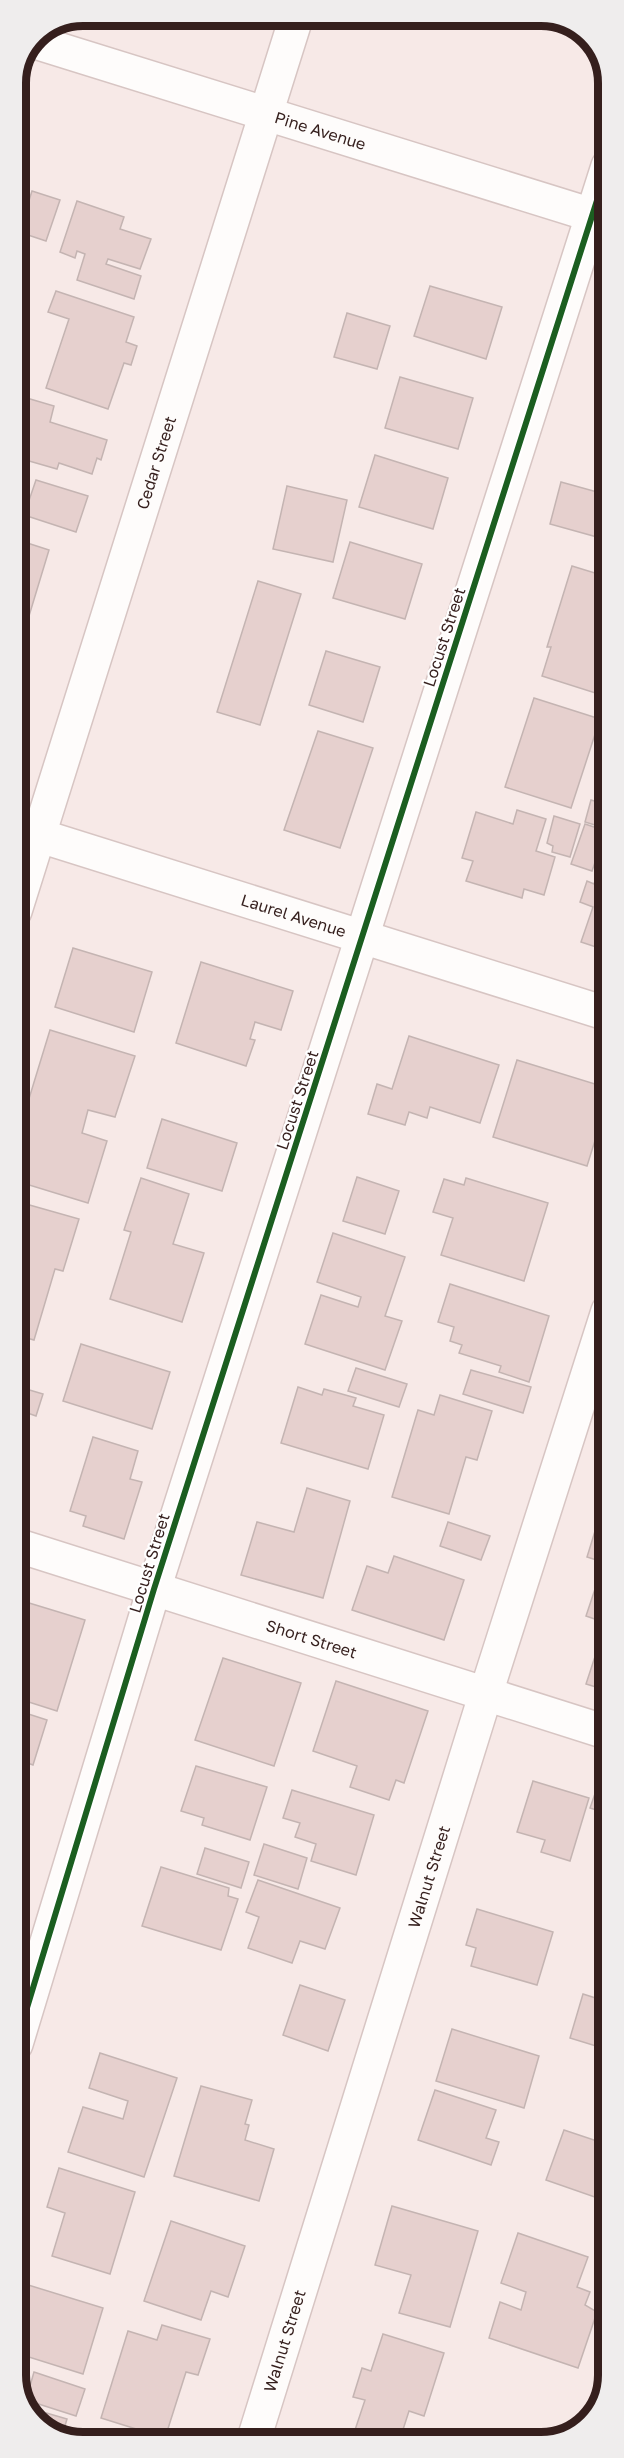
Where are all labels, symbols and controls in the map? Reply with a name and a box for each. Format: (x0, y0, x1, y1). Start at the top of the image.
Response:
street label: Pine Avenue (272, 107, 368, 154)
street label: Cedar Street (132, 414, 180, 512)
street label: Locust Street (419, 585, 469, 689)
street label: Laurel Avenue (239, 890, 349, 941)
street label: Locust Street (272, 1048, 322, 1152)
street label: Locust Street (124, 1511, 174, 1615)
street label: Short Street (264, 1615, 359, 1662)
street label: Walnut Street (404, 1823, 454, 1930)
street label: Walnut Street (259, 2287, 310, 2394)

